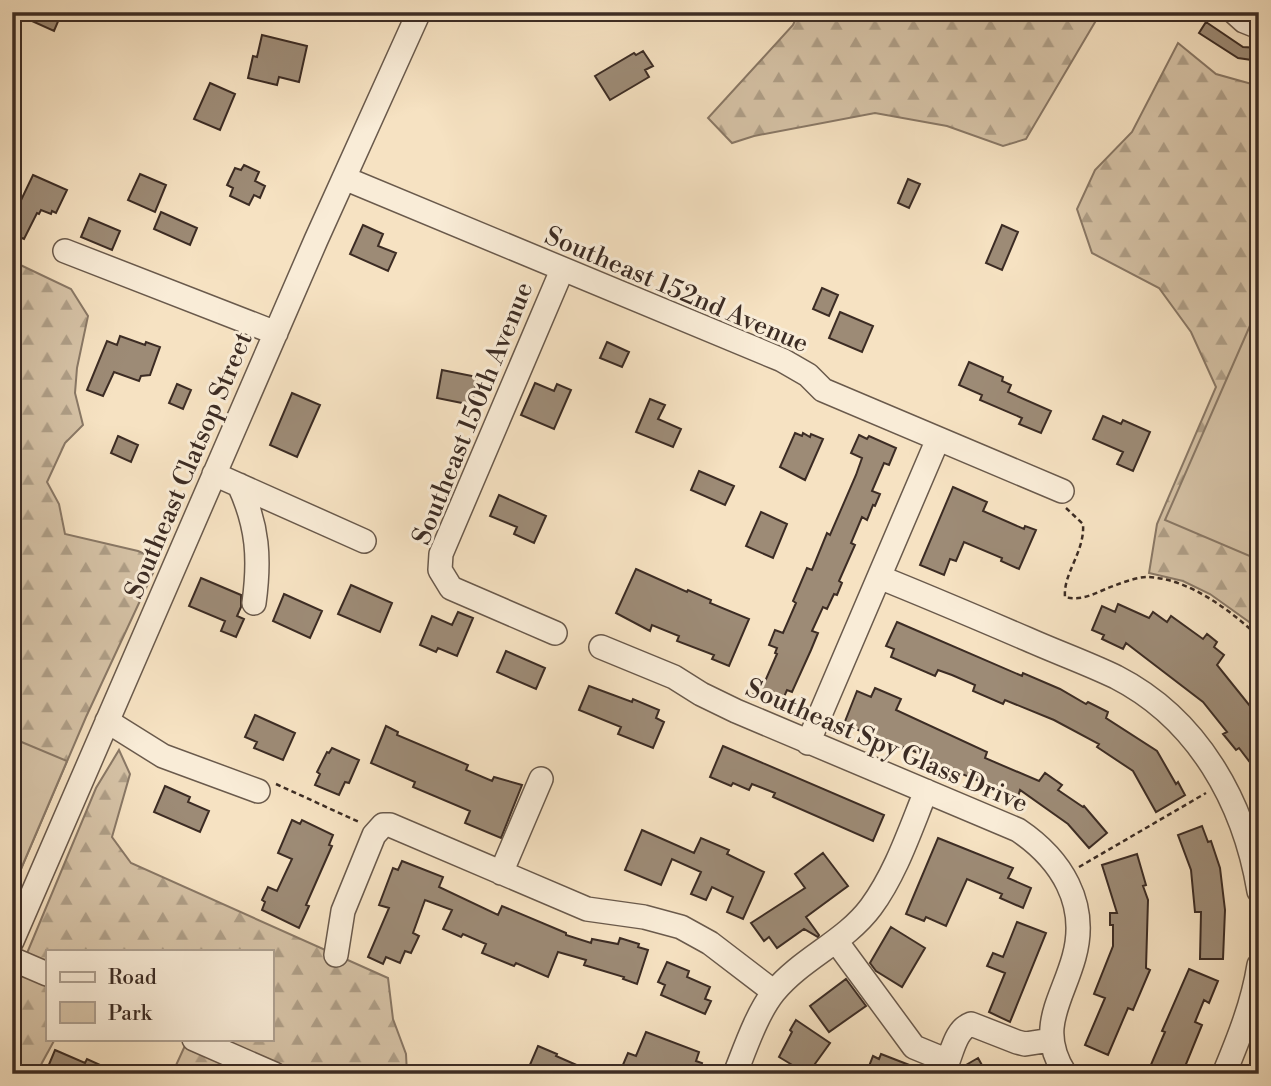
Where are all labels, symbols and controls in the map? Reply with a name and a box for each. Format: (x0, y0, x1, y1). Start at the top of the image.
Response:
street label: Southeast 152nd Avenue (540, 220, 813, 360)
street label: Southeast 150th Avenue (406, 277, 540, 549)
street label: Southeast Clatsop Street (118, 327, 260, 604)
street label: Southeast Spy Glass Drive (741, 672, 1033, 820)
legend (46, 950, 273, 1040)
text: Road (108, 965, 157, 991)
text: Park (108, 1001, 153, 1027)

